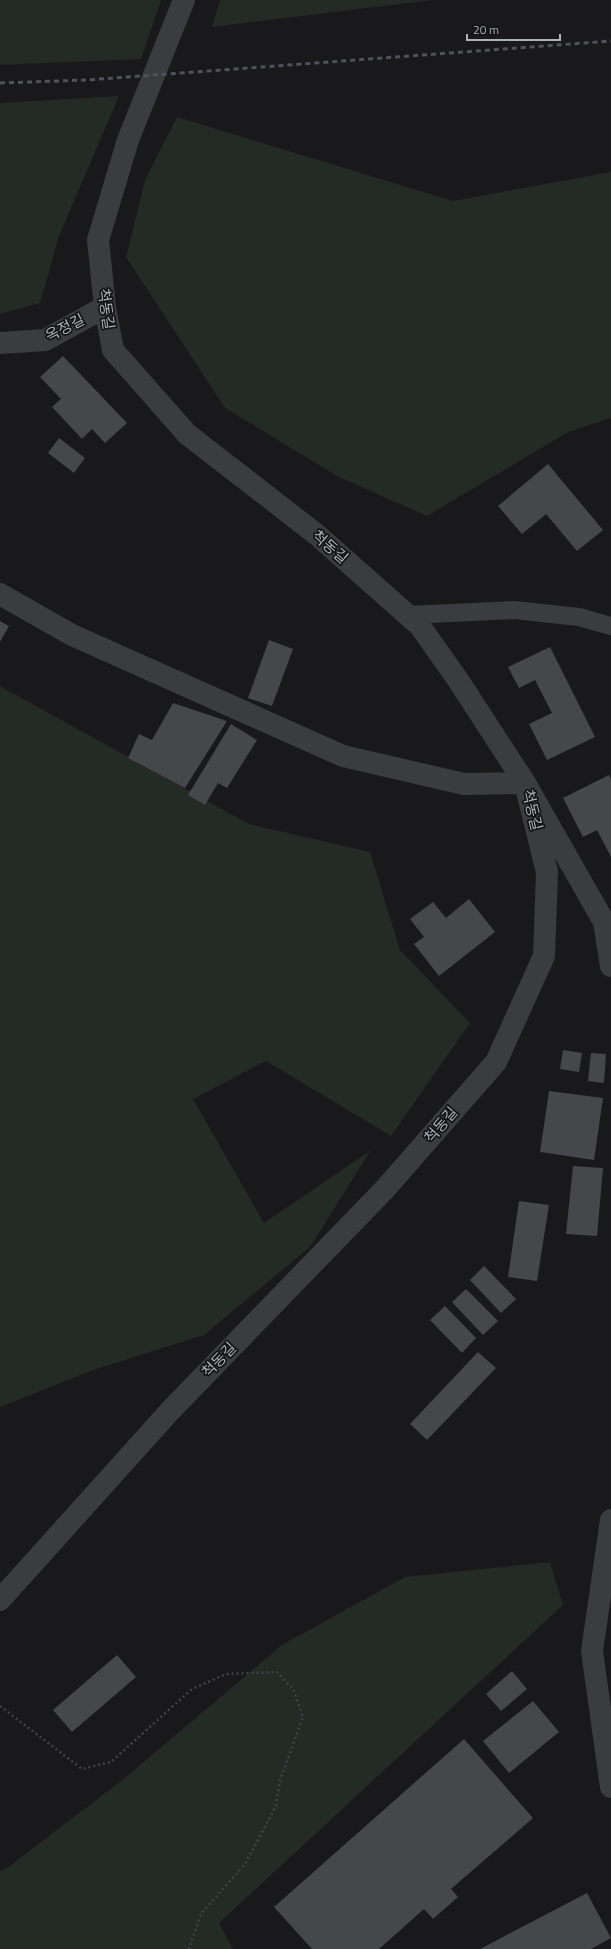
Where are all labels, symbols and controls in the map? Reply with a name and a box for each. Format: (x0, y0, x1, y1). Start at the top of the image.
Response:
scale bar (467, 16, 560, 42)
text: 20 m (473, 20, 499, 39)
street label: 척동길 (92, 287, 121, 331)
street label: 옥정길 (41, 308, 88, 347)
street label: 척동길 (307, 524, 353, 569)
street label: 척동길 (516, 787, 549, 833)
street label: 척동길 (418, 1102, 463, 1148)
street label: 척동길 (196, 1337, 241, 1383)

